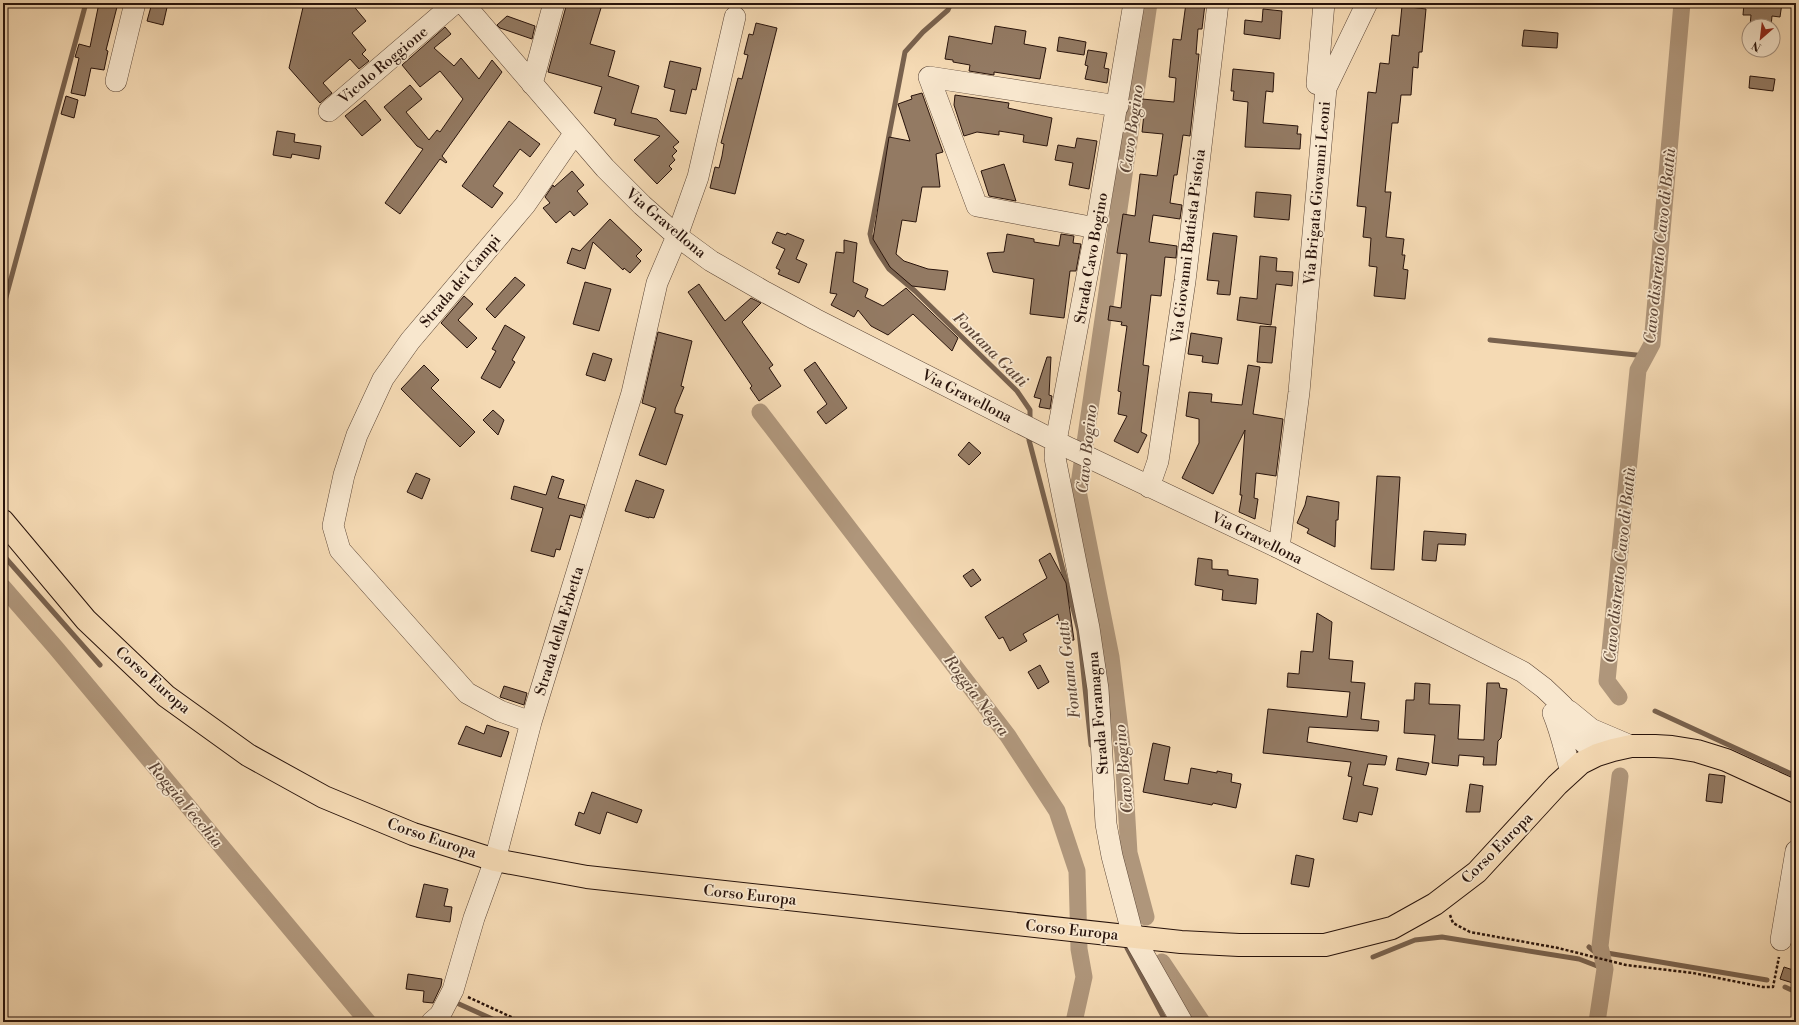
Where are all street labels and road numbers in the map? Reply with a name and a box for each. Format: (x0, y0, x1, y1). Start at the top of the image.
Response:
street label: Vicolo Roggione (334, 22, 432, 109)
street label: Via Brigata Giovanni Leoni (1300, 100, 1335, 287)
street label: Via Giovanni Battista Pistoia (1167, 148, 1210, 345)
street label: Via Gravellona (621, 184, 710, 263)
street label: Strada Cavo Bogino (1071, 191, 1112, 325)
street label: Strada dei Campi (416, 231, 505, 332)
street label: Via Gravellona (917, 365, 1016, 428)
street label: Via Gravellona (1207, 508, 1306, 569)
street label: Strada della Erbetta (531, 564, 588, 698)
street label: Corso Europa (111, 643, 194, 718)
street label: Strada Foramagna (1084, 650, 1113, 775)
street label: Corso Europa (1458, 808, 1537, 888)
street label: Corso Europa (385, 814, 479, 863)
street label: Corso Europa (703, 881, 798, 910)
street label: Corso Europa (1025, 916, 1120, 945)

